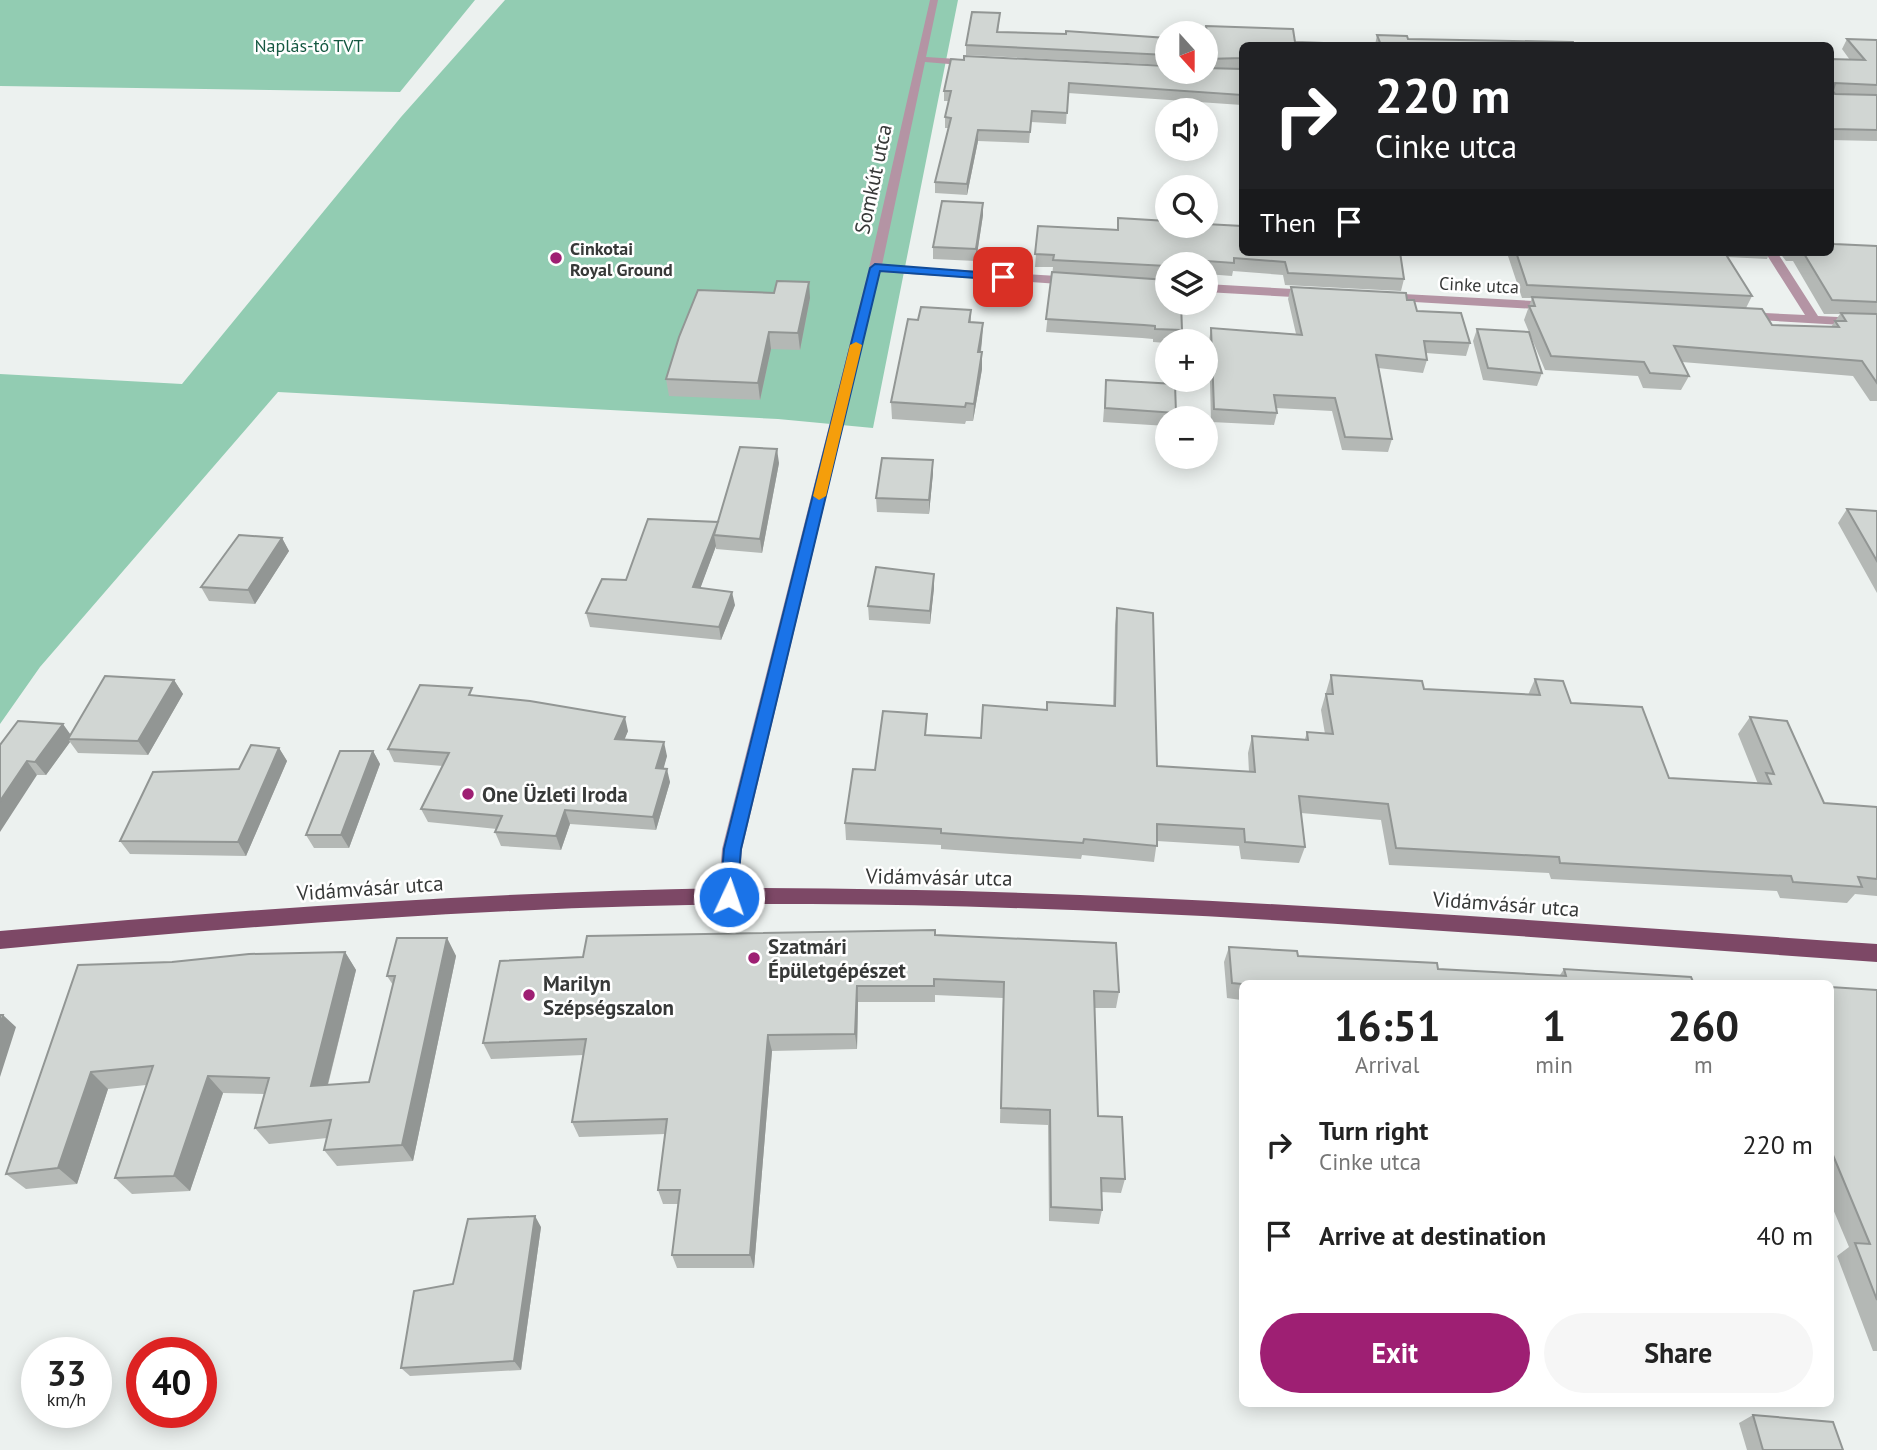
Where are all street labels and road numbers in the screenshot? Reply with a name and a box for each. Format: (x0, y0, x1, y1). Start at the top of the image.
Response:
street label: Somkút utca (848, 122, 898, 236)
street label: Cinke utca (1438, 271, 1520, 299)
street label: Vidámvásár utca (864, 862, 1013, 892)
street label: Vidámvásár utca (295, 869, 444, 907)
street label: Vidámvásár utca (1431, 885, 1580, 923)

